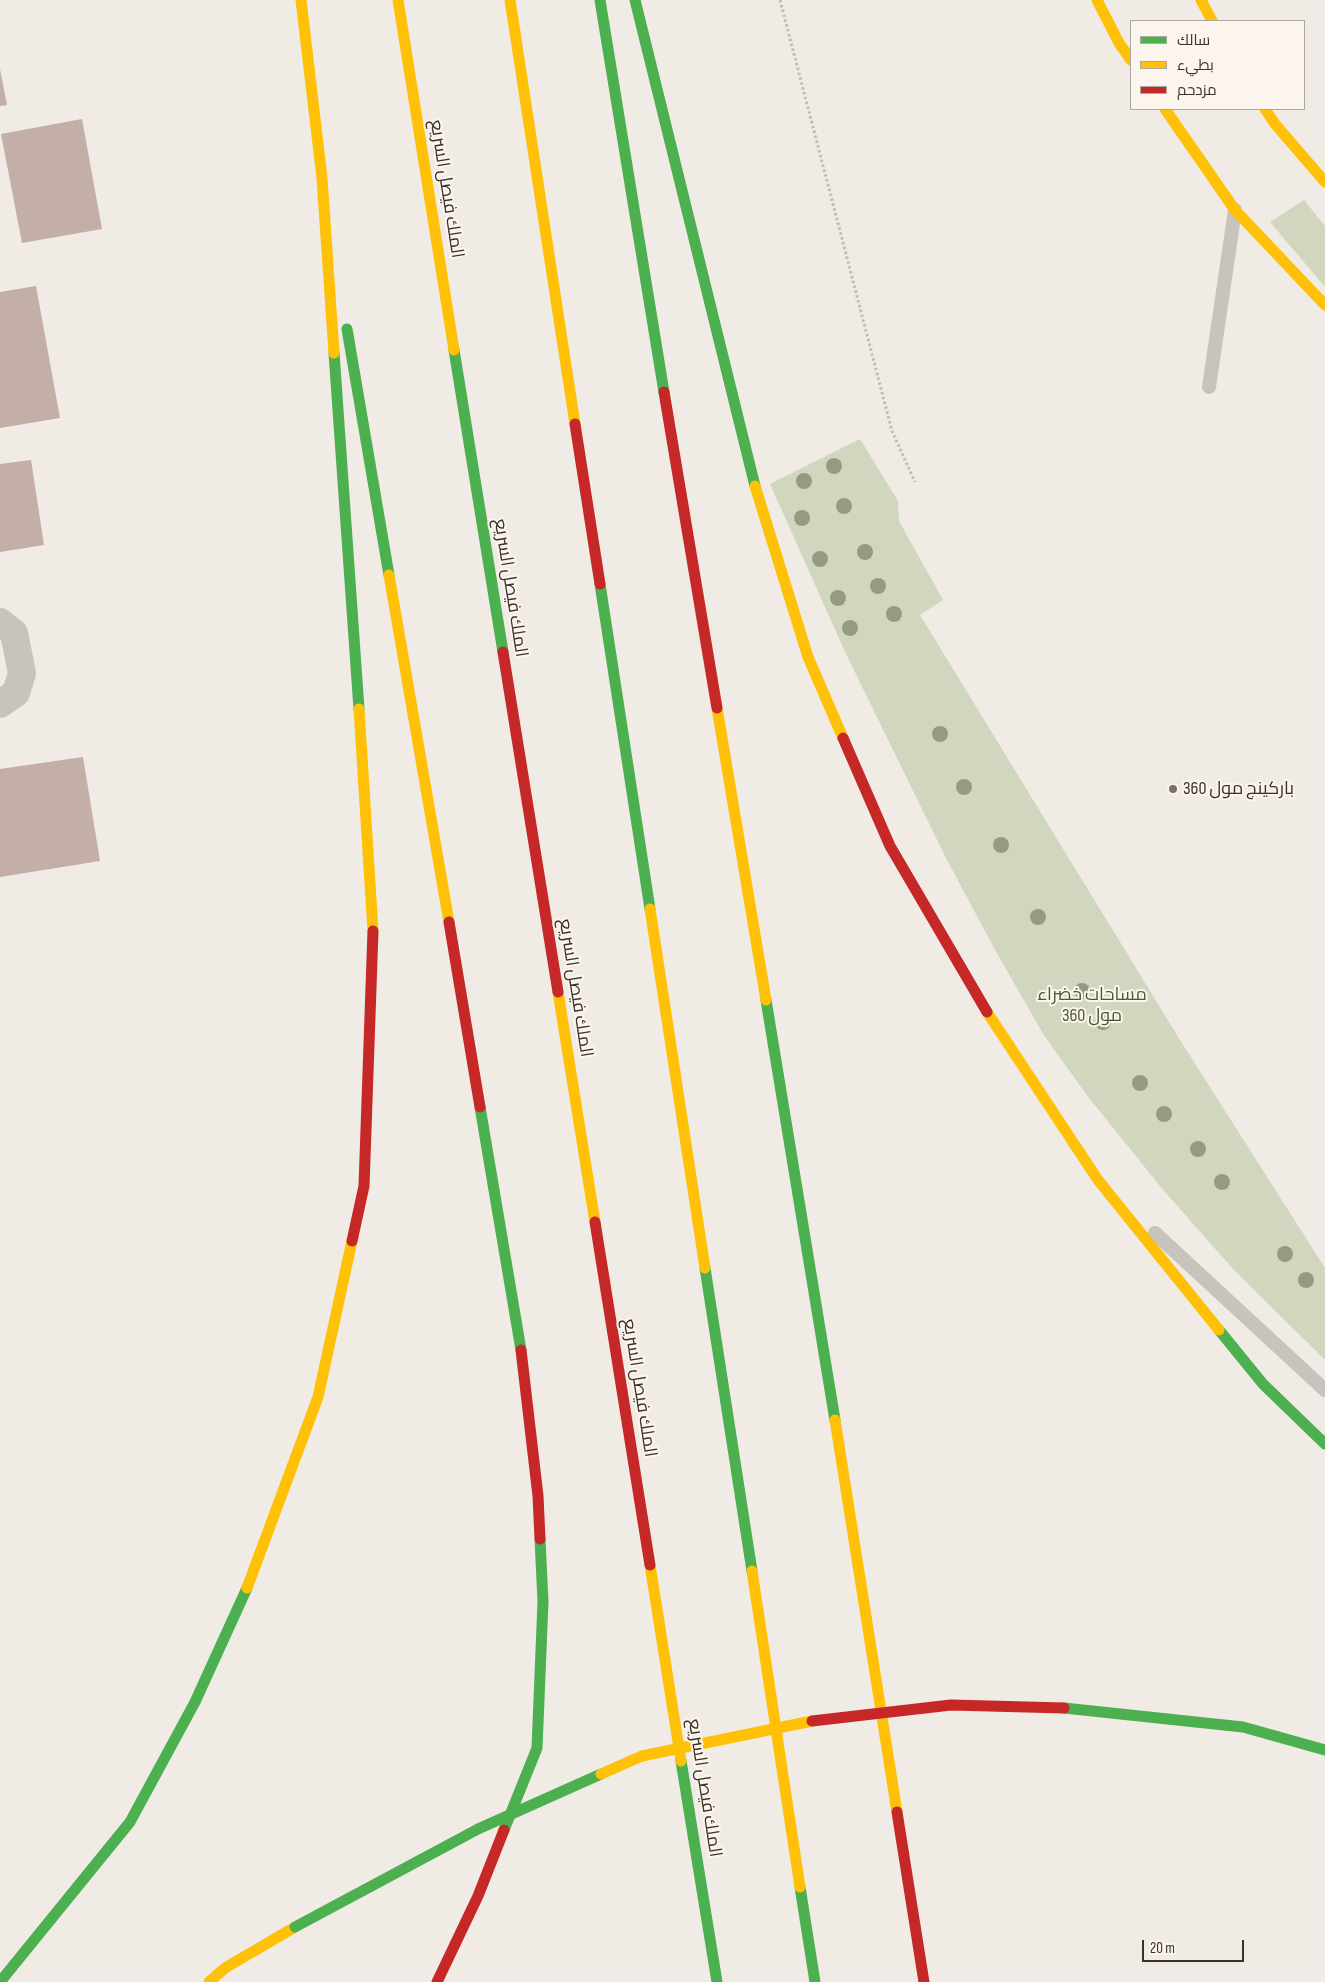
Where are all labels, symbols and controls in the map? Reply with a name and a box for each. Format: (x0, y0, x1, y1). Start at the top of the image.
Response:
legend (1130, 20, 1305, 110)
text: سالك (1177, 31, 1210, 50)
text: بطيء (1177, 56, 1214, 75)
text: مزدحم (1177, 81, 1217, 100)
street label: الملك فيصل السريع (424, 118, 468, 260)
street label: الملك فيصل السريع (488, 517, 532, 659)
place label: باركينج مول 360 (1183, 778, 1294, 800)
marker: باركينج مول 360 (1167, 783, 1179, 795)
street label: الملك فيصل السريع (553, 917, 597, 1059)
park label: مساحات خضراء 360 مول (1037, 984, 1147, 1026)
street label: الملك فيصل السريع (617, 1317, 661, 1459)
street label: الملك فيصل السريع (682, 1717, 726, 1859)
scale bar (1145, 1930, 1248, 1962)
text: 20 m (1150, 1939, 1175, 1958)

